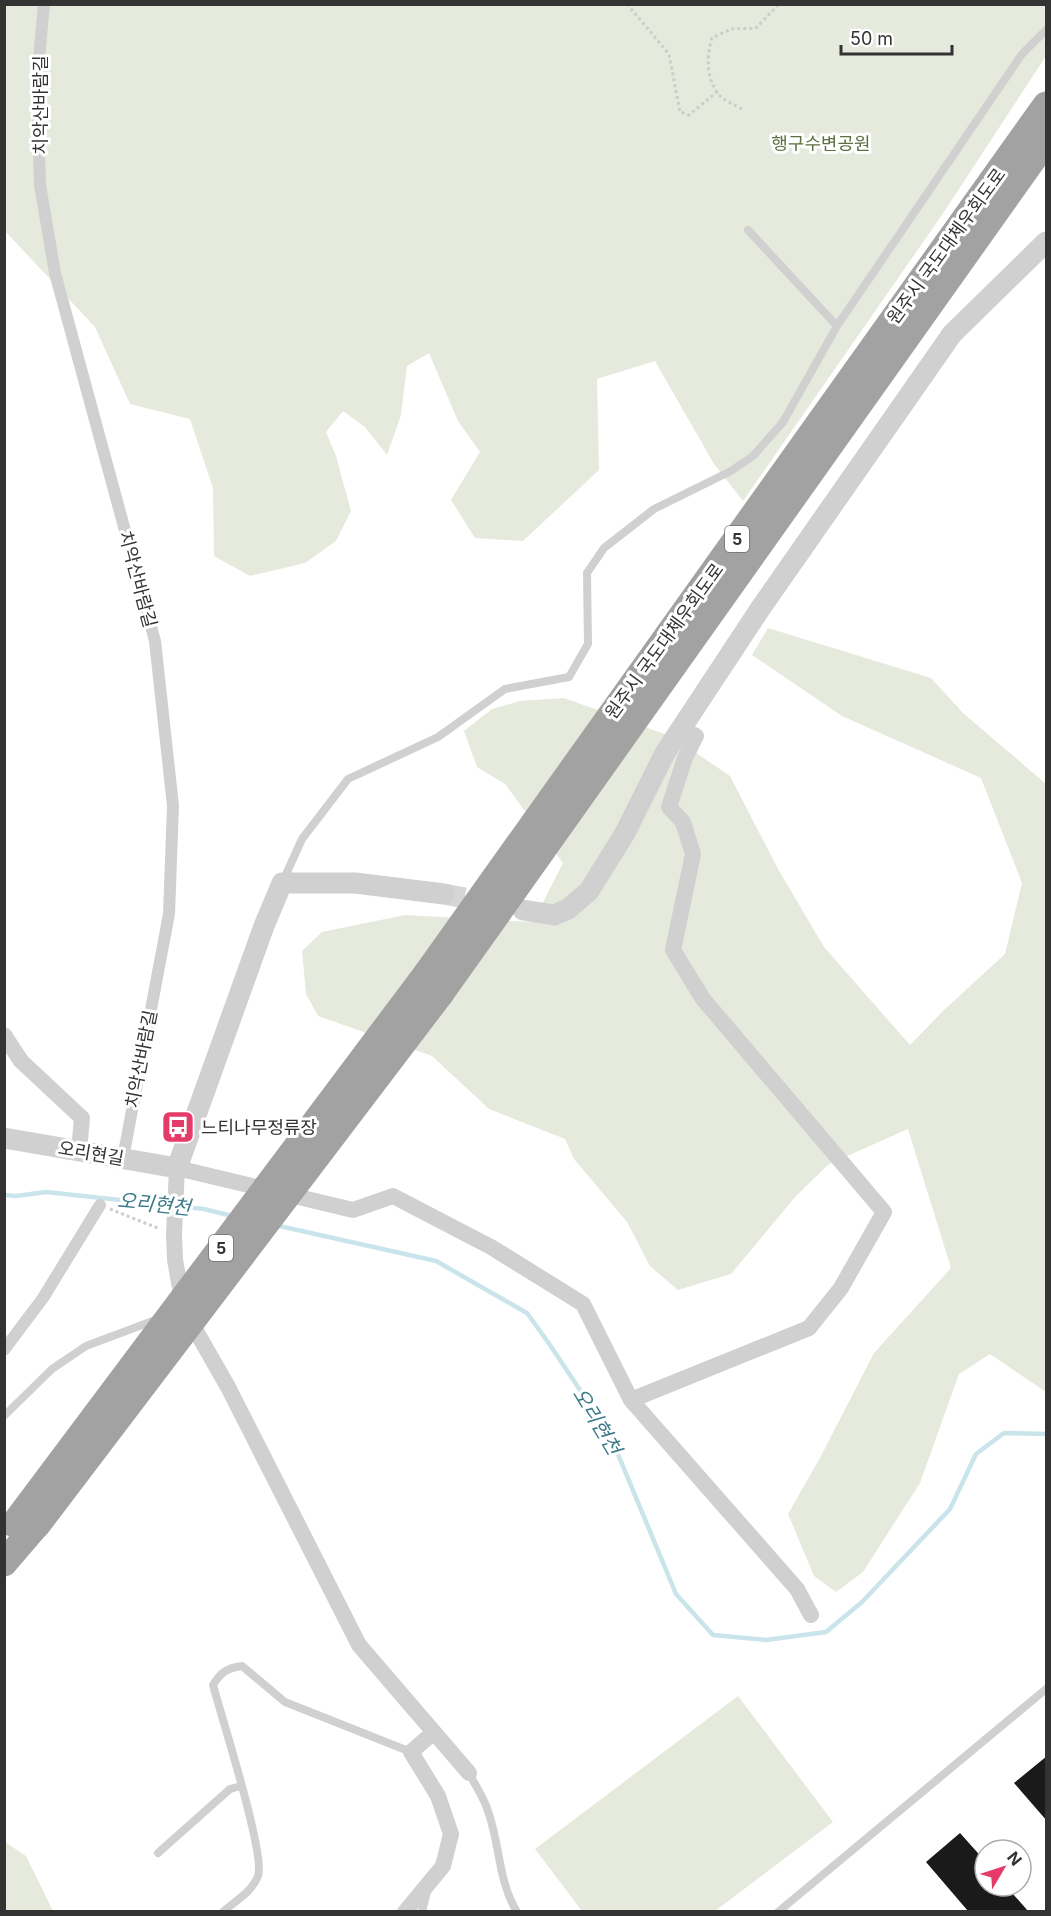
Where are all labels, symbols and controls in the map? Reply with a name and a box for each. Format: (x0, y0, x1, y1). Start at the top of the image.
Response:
scale bar (841, 18, 952, 56)
text: 50 m (850, 28, 893, 49)
street label: 치악산바람길 (30, 55, 51, 155)
park label: 행구수변공원 (771, 133, 871, 154)
street label: 원주시 국도대체우회도로 (882, 164, 1010, 328)
road number: 5 (725, 526, 749, 552)
street label: 치악산바람길 (115, 528, 161, 630)
street label: 원주시 국도대체우회도로 (600, 559, 728, 723)
street label: 치악산바람길 (121, 1008, 161, 1110)
bus stop icon: 느티나무정류장 (160, 1109, 196, 1145)
place label: 느티나무정류장 (201, 1117, 317, 1138)
street label: 오리현길 (57, 1137, 125, 1169)
water label: 오리현천 (116, 1188, 194, 1220)
road number: 5 (209, 1235, 233, 1261)
water label: 오리현천 (568, 1383, 628, 1461)
north arrow (973, 1838, 1033, 1898)
text: N (1003, 1848, 1026, 1870)

